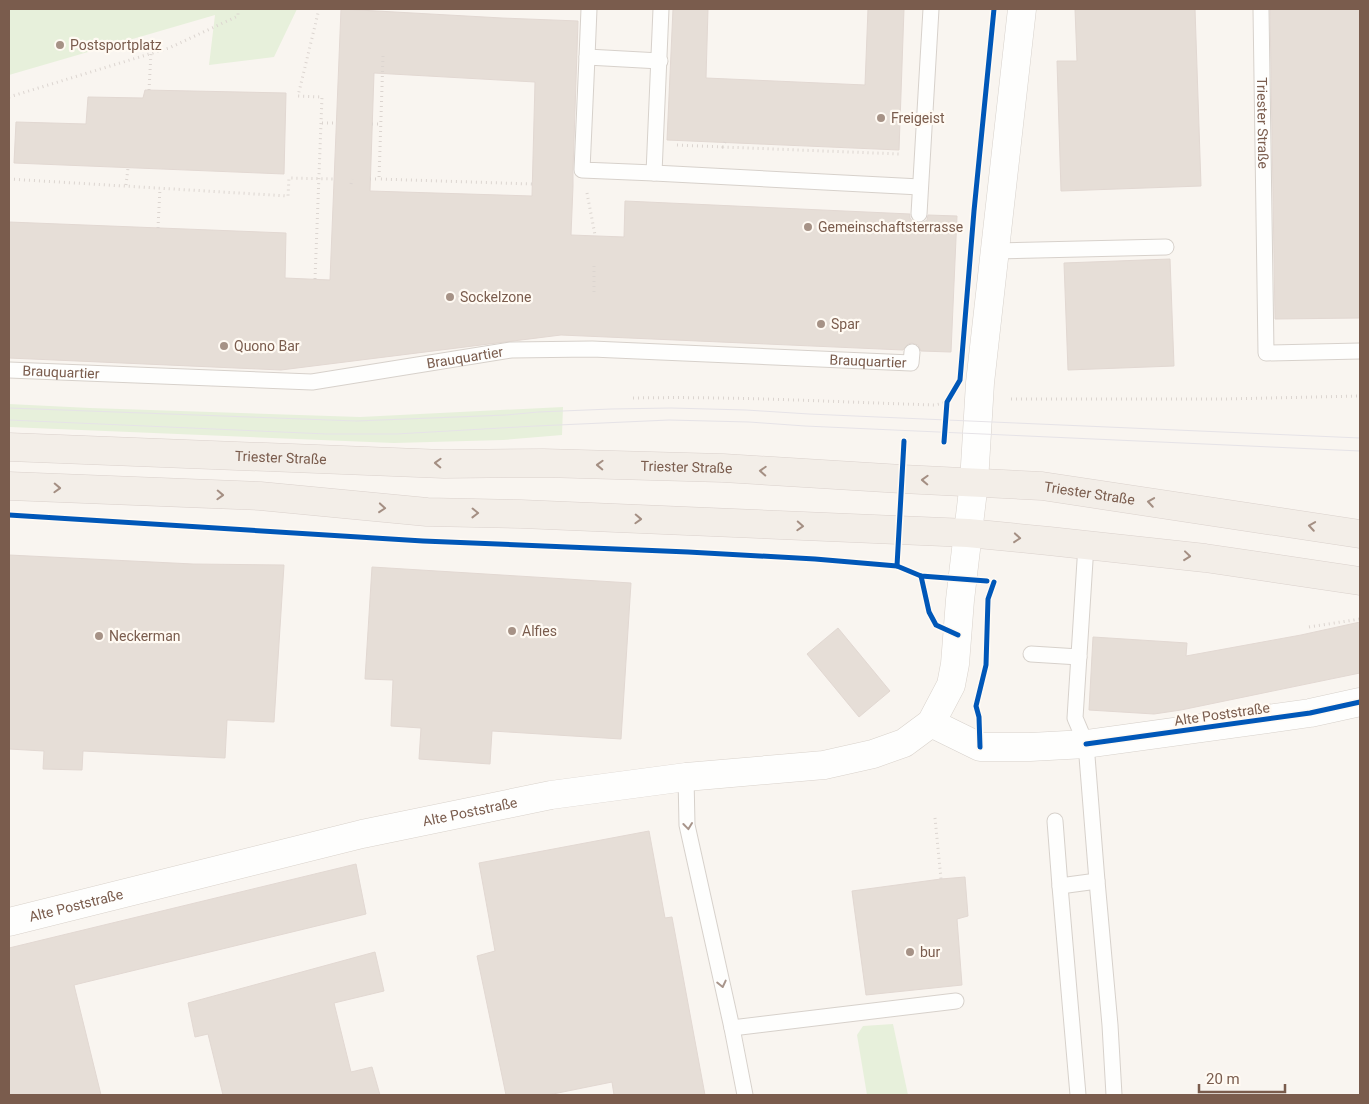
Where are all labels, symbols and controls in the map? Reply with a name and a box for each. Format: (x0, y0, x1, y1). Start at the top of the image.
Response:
place label: Postsportplatz (70, 37, 162, 53)
marker: Postsportplatz (54, 39, 66, 51)
street label: Triester Straße (1254, 77, 1271, 169)
place label: Freigeist (891, 110, 945, 126)
marker: Freigeist (875, 112, 887, 124)
place label: Gemeinschaftsterrasse (818, 219, 963, 235)
marker: Gemeinschaftsterrasse (802, 221, 814, 233)
place label: Sockelzone (460, 289, 531, 305)
marker: Sockelzone (444, 291, 456, 303)
place label: Spar (831, 316, 860, 332)
marker: Spar (815, 318, 827, 330)
place label: Quono Bar (234, 338, 300, 354)
marker: Quono Bar (218, 340, 230, 352)
street label: Brauquartier (425, 343, 504, 371)
street label: Brauquartier (829, 351, 907, 371)
street label: Brauquartier (22, 363, 100, 382)
street label: Triester Straße (235, 448, 327, 467)
one-way arrow (434, 458, 442, 468)
street label: Triester Straße (641, 458, 733, 477)
one-way arrow (596, 459, 604, 470)
one-way arrow (759, 465, 767, 476)
one-way arrow (921, 475, 928, 485)
street label: Triester Straße (1043, 478, 1136, 508)
one-way arrow (54, 482, 62, 493)
one-way arrow (216, 489, 224, 500)
one-way arrow (1147, 497, 1155, 508)
one-way arrow (378, 502, 386, 513)
one-way arrow (472, 508, 480, 518)
one-way arrow (634, 514, 642, 524)
one-way arrow (796, 521, 804, 531)
one-way arrow (1308, 522, 1316, 532)
one-way arrow (1013, 532, 1021, 543)
one-way arrow (1183, 550, 1191, 561)
place label: Alfies (522, 623, 557, 639)
marker: Alfies (506, 625, 518, 637)
place label: Neckerman (109, 628, 181, 644)
marker: Neckerman (93, 630, 105, 642)
street label: Alte Poststraße (1173, 699, 1271, 729)
street label: Alte Poststraße (421, 794, 519, 829)
one-way arrow (682, 822, 693, 830)
street label: Alte Poststraße (27, 886, 125, 925)
place label: bur (920, 944, 941, 960)
marker: bur (904, 946, 916, 958)
one-way arrow (717, 980, 727, 989)
scale bar (1199, 1062, 1285, 1094)
text: 20 m (1206, 1070, 1240, 1088)

